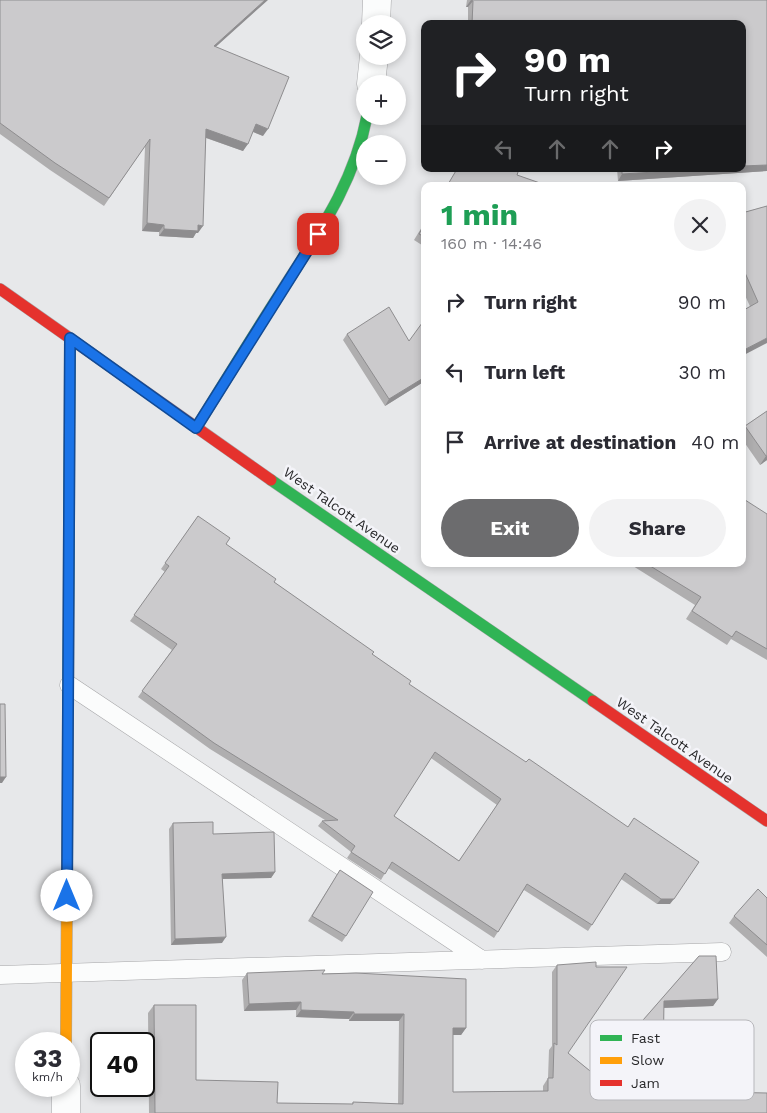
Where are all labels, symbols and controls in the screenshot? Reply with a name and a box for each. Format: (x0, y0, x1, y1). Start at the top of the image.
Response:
map controls (356, 15, 406, 185)
button: layers (356, 15, 406, 65)
text: 90 m (524, 39, 611, 81)
icon: right (441, 40, 506, 105)
button: + (356, 75, 406, 125)
text: Turn right (524, 81, 629, 106)
button: − (356, 135, 406, 185)
icon: left (490, 135, 518, 163)
icon: ahead (543, 135, 571, 163)
icon: ahead (596, 135, 624, 163)
icon: right (649, 135, 677, 163)
text: 1 min (441, 197, 518, 232)
button: close (674, 199, 726, 251)
pin (297, 213, 339, 255)
icon: arrive (304, 220, 332, 248)
text: 160 m · 14:46 (441, 234, 542, 253)
icon: right (441, 288, 469, 316)
text: Turn right (484, 291, 577, 314)
text: 90 m (678, 291, 726, 314)
icon: left (441, 358, 469, 386)
text: Turn left (484, 361, 565, 384)
text: 30 m (679, 361, 726, 384)
icon: arrive (441, 428, 469, 456)
text: Arrive at destination (484, 431, 676, 454)
text: 40 m (691, 431, 739, 454)
street label: West Talcott Avenue (281, 464, 403, 556)
button: Exit (441, 499, 579, 557)
button: Share (589, 499, 726, 557)
street label: West Talcott Avenue (614, 694, 736, 786)
position arrow (40, 869, 92, 921)
legend (590, 1020, 754, 1100)
text: Fast (631, 1030, 660, 1046)
speed limit sign: 40 (90, 1032, 155, 1097)
text: 33 (33, 1044, 62, 1073)
text: Slow (631, 1052, 664, 1068)
text: km/h (32, 1070, 63, 1084)
text: Jam (631, 1075, 660, 1091)

